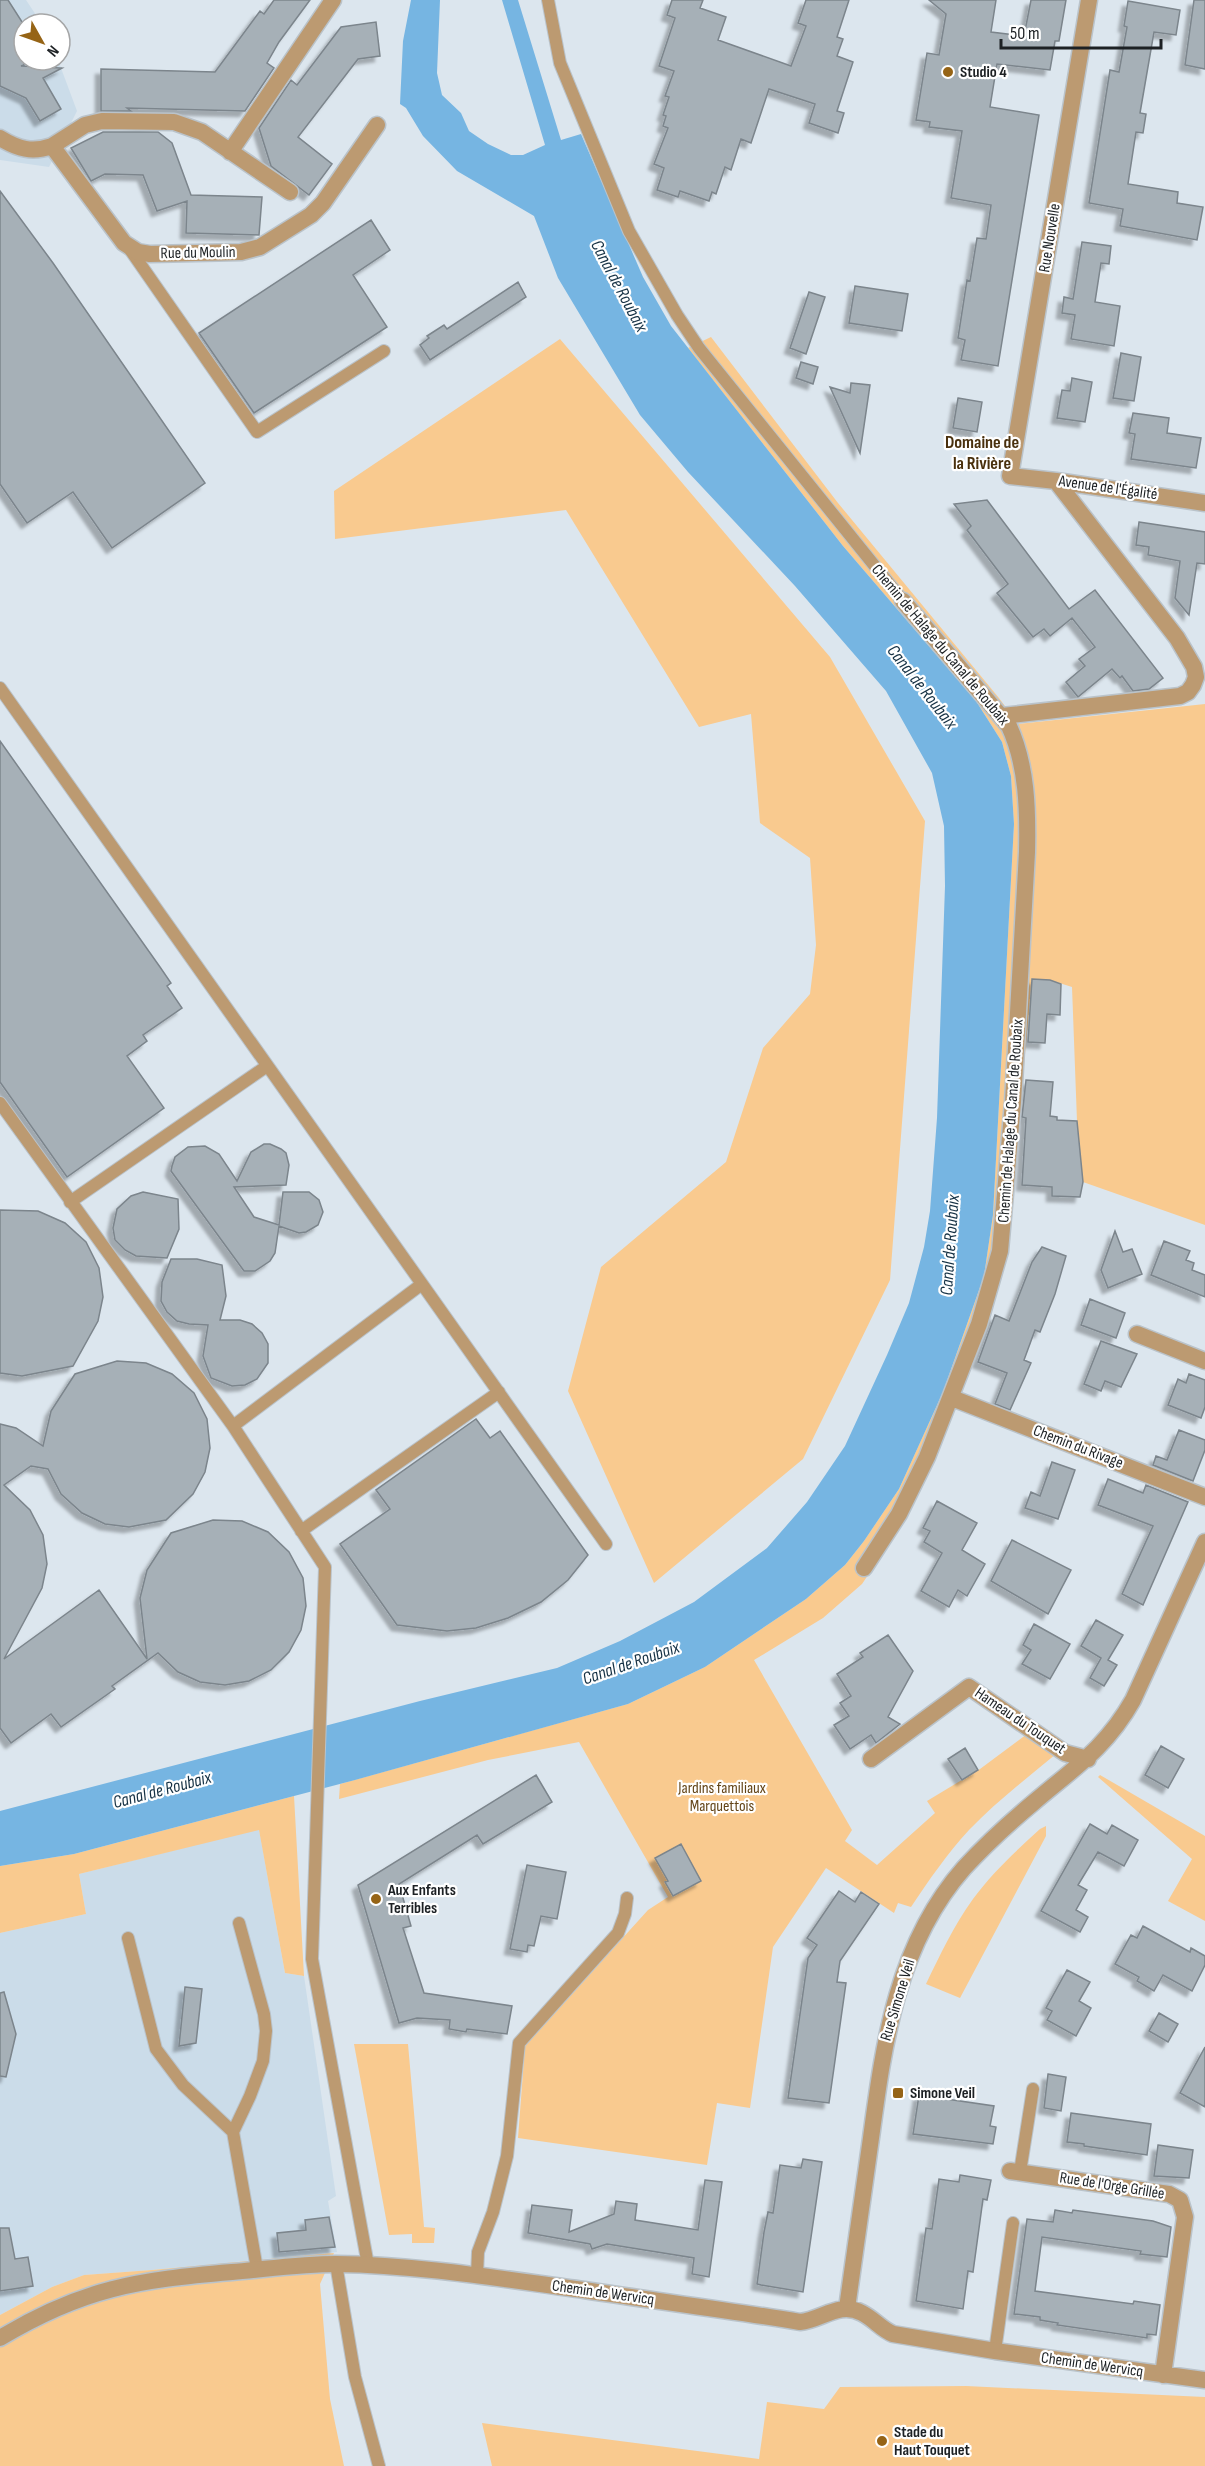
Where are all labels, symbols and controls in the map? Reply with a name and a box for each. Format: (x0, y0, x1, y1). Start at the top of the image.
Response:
north arrow (12, 12, 72, 72)
scale bar (1001, 12, 1162, 50)
text: 50 m (1010, 23, 1040, 44)
text: N (42, 41, 62, 60)
place label: Studio 4 (960, 63, 1007, 82)
marker: Studio 4 (941, 65, 955, 79)
street label: Rue Nouvelle (1035, 202, 1065, 274)
water label: Canal de Roubaix (586, 237, 653, 337)
street label: Rue du Moulin (160, 243, 236, 263)
district label: Domaine de la Rivière (945, 432, 1019, 474)
street label: Avenue de l'Égalité (1057, 472, 1158, 504)
street label: Chemin de Halage du Canal de Roubaix (867, 561, 1013, 729)
water label: Canal de Roubaix (882, 641, 962, 733)
street label: Chemin de Halage du Canal de Roubaix (994, 1019, 1028, 1223)
water label: Canal de Roubaix (936, 1193, 964, 1296)
street label: Chemin du Rivage (1030, 1421, 1126, 1473)
water label: Canal de Roubaix (580, 1636, 683, 1689)
street label: Hameau du Touquet (971, 1684, 1069, 1758)
water label: Canal de Roubaix (111, 1766, 215, 1813)
park label: Jardins familiaux Marquettois (677, 1779, 766, 1816)
place label: Aux Enfants Terribles (387, 1881, 456, 1918)
marker: Aux Enfants Terribles (369, 1892, 383, 1906)
street label: Rue Simone Veil (877, 1957, 919, 2043)
place label: Simone Veil (910, 2084, 975, 2103)
marker: Simone Veil (891, 2086, 905, 2100)
street label: Rue de l'Orge Grillée (1058, 2168, 1166, 2204)
street label: Chemin de Wervicq (551, 2276, 655, 2310)
street label: Chemin de Wervicq (1040, 2348, 1144, 2382)
place label: Stade du Haut Touquet (894, 2423, 970, 2460)
marker: Stade du Haut Touquet (875, 2434, 889, 2448)

